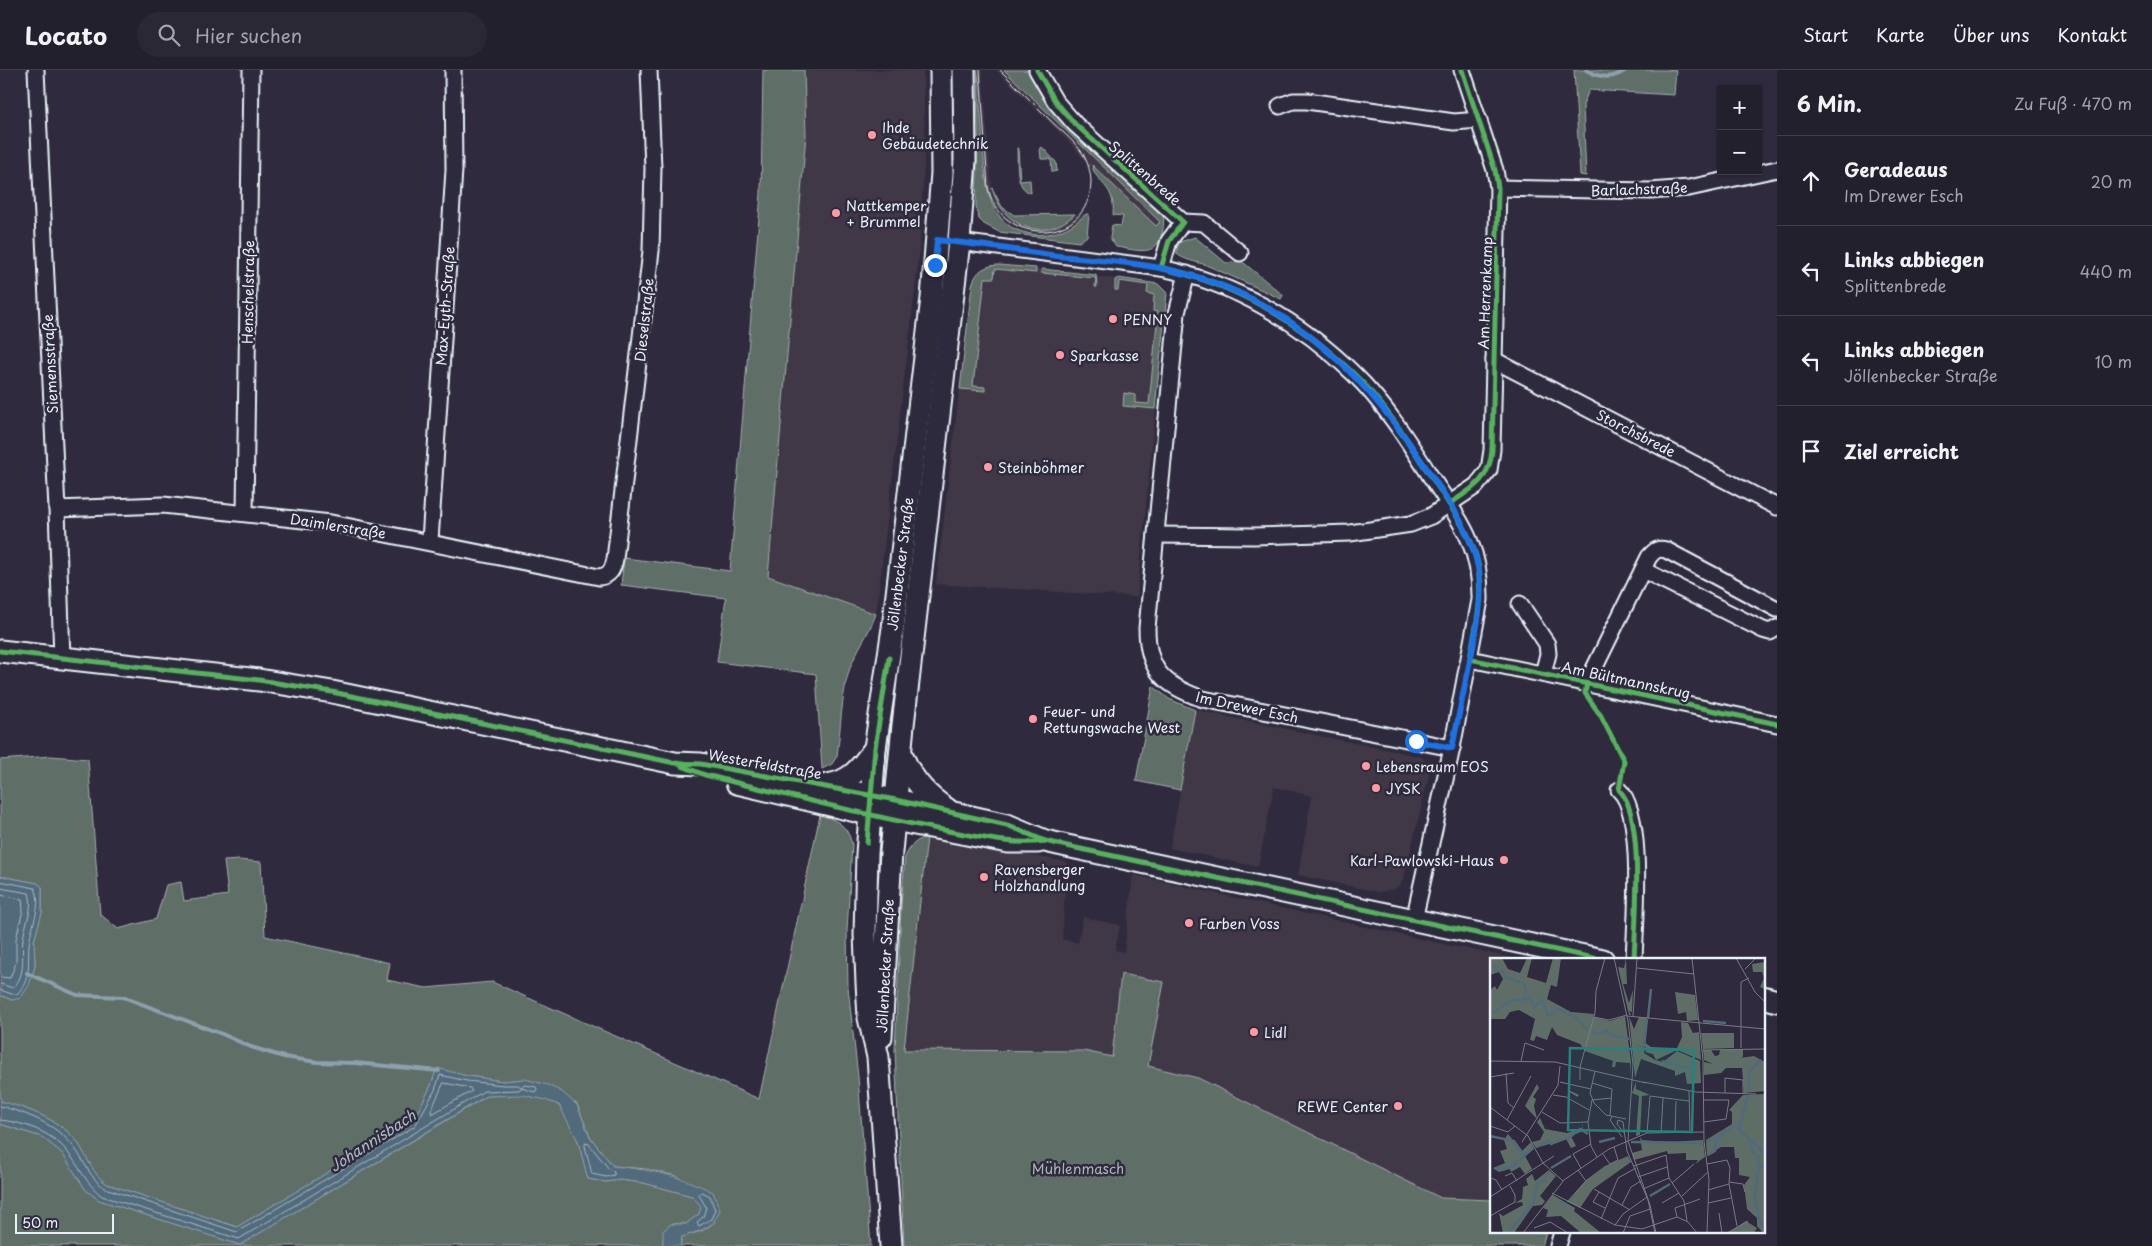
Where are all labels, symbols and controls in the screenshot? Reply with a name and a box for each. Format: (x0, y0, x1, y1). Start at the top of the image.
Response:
search box (137, 12, 487, 57)
text: Locato (25, 17, 107, 53)
icon: search (155, 21, 183, 49)
text: Hier suchen (195, 21, 302, 49)
text: Start (1803, 21, 1848, 48)
text: Karte (1876, 21, 1925, 48)
text: Über uns (1953, 21, 2029, 48)
text: Kontakt (2057, 21, 2127, 48)
map controls (1717, 85, 1762, 175)
button: + (1717, 85, 1762, 130)
text: 6 Min. (1797, 87, 1862, 119)
text: Zu Fuß · 470 m (2014, 91, 2132, 115)
place label: Ihde Gebäudetechnik (882, 117, 989, 154)
marker: Ihde Gebäudetechnik (866, 129, 878, 141)
button: − (1717, 130, 1762, 175)
street label: Splittenbrede (1104, 136, 1186, 211)
text: Geradeaus (1844, 155, 1948, 183)
icon: ahead (1797, 167, 1825, 195)
text: 20 m (2091, 169, 2132, 193)
street label: Barlachstraße (1590, 177, 1688, 201)
text: Im Drewer Esch (1844, 183, 1963, 207)
place label: Nattkemper + Brummel (846, 195, 927, 232)
marker: Nattkemper + Brummel (830, 207, 842, 219)
street label: Am Herrenkamp (1473, 236, 1497, 350)
street label: Henschelstraße (237, 240, 259, 344)
text: Links abbiegen (1844, 245, 1984, 273)
street label: Max-Eyth-Straße (430, 246, 460, 366)
route end (924, 254, 947, 277)
icon: left (1797, 257, 1825, 285)
text: 440 m (2080, 259, 2132, 283)
text: Splittenbrede (1844, 273, 1947, 297)
street label: Dieselstraße (629, 277, 659, 363)
place label: PENNY (1123, 309, 1172, 330)
marker: PENNY (1107, 313, 1119, 325)
street label: Siemensstraße (37, 314, 63, 414)
text: Links abbiegen (1844, 335, 1984, 363)
place label: Sparkasse (1070, 345, 1139, 366)
icon: left (1797, 347, 1825, 375)
marker: Sparkasse (1054, 349, 1066, 361)
text: 10 m (2095, 349, 2132, 373)
text: Jöllenbecker Straße (1844, 363, 1998, 387)
street label: Storchsbrede (1593, 404, 1680, 462)
icon: arrive (1797, 437, 1825, 465)
text: Ziel erreicht (1844, 437, 1959, 465)
place label: Steinböhmer (998, 457, 1085, 478)
marker: Steinböhmer (982, 461, 994, 473)
street label: Jöllenbecker Straße (881, 496, 919, 632)
street label: Daimlerstraße (289, 508, 387, 544)
street label: Am Bültmannskrug (1560, 656, 1692, 704)
street label: Im Drewer Esch (1194, 686, 1300, 728)
place label: Feuer- und Rettungswache West (1043, 701, 1181, 738)
marker: Feuer- und Rettungswache West (1027, 713, 1039, 725)
route start (1405, 730, 1428, 753)
street label: Westerfeldstraße (707, 744, 823, 784)
place label: Lebensraum EOS (1376, 756, 1489, 777)
marker: Lebensraum EOS (1360, 760, 1372, 772)
place label: JYSK (1386, 778, 1421, 799)
marker: JYSK (1370, 782, 1382, 794)
place label: Karl-Pawlowski-Haus (1350, 850, 1494, 871)
marker: Karl-Pawlowski-Haus (1498, 854, 1510, 866)
place label: Ravensberger Holzhandlung (994, 859, 1085, 896)
marker: Ravensberger Holzhandlung (978, 871, 990, 883)
street label: Jöllenbecker Straße (871, 898, 899, 1034)
place label: Farben Voss (1199, 913, 1280, 934)
marker: Farben Voss (1183, 917, 1195, 929)
inset map (1490, 958, 1764, 1234)
place label: Lidl (1264, 1022, 1287, 1043)
marker: Lidl (1248, 1026, 1260, 1038)
place label: REWE Center (1297, 1096, 1388, 1117)
marker: REWE Center (1392, 1100, 1404, 1112)
water label: Johannisbach (324, 1103, 420, 1177)
park label: Mühlenmasch (1032, 1158, 1124, 1179)
scale bar (15, 1211, 114, 1234)
text: 50 m (22, 1212, 58, 1233)

